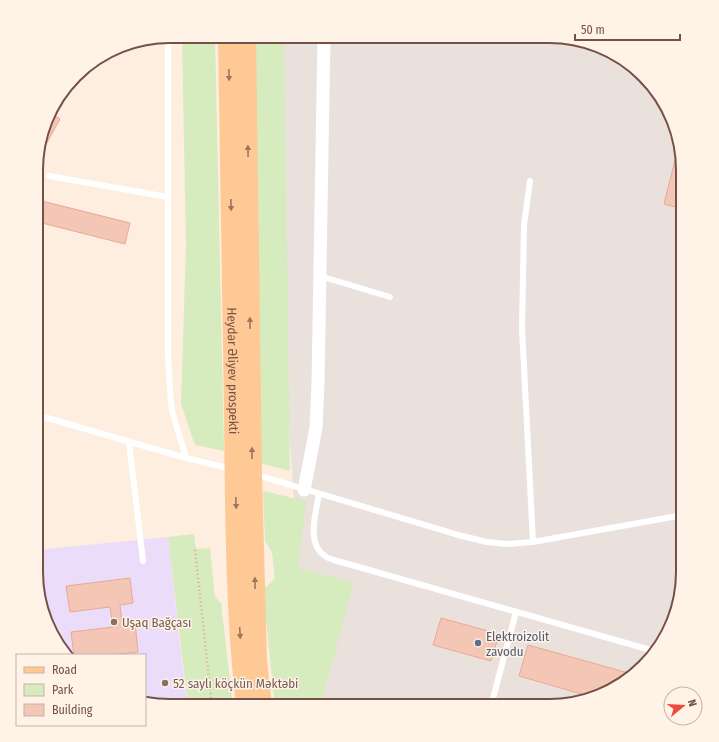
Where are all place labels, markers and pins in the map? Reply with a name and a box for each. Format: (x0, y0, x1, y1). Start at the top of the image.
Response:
place label: Uşaq Bağçası (122, 615, 191, 630)
marker: Uşaq Bağçası (109, 617, 119, 627)
place label: Elektroizolit zavodu (486, 629, 550, 659)
marker: Elektroizolit zavodu (473, 638, 483, 648)
place label: 52 saylı köçkün Məktəbi (173, 676, 298, 691)
marker: 52 saylı köçkün Məktəbi (160, 678, 170, 688)

